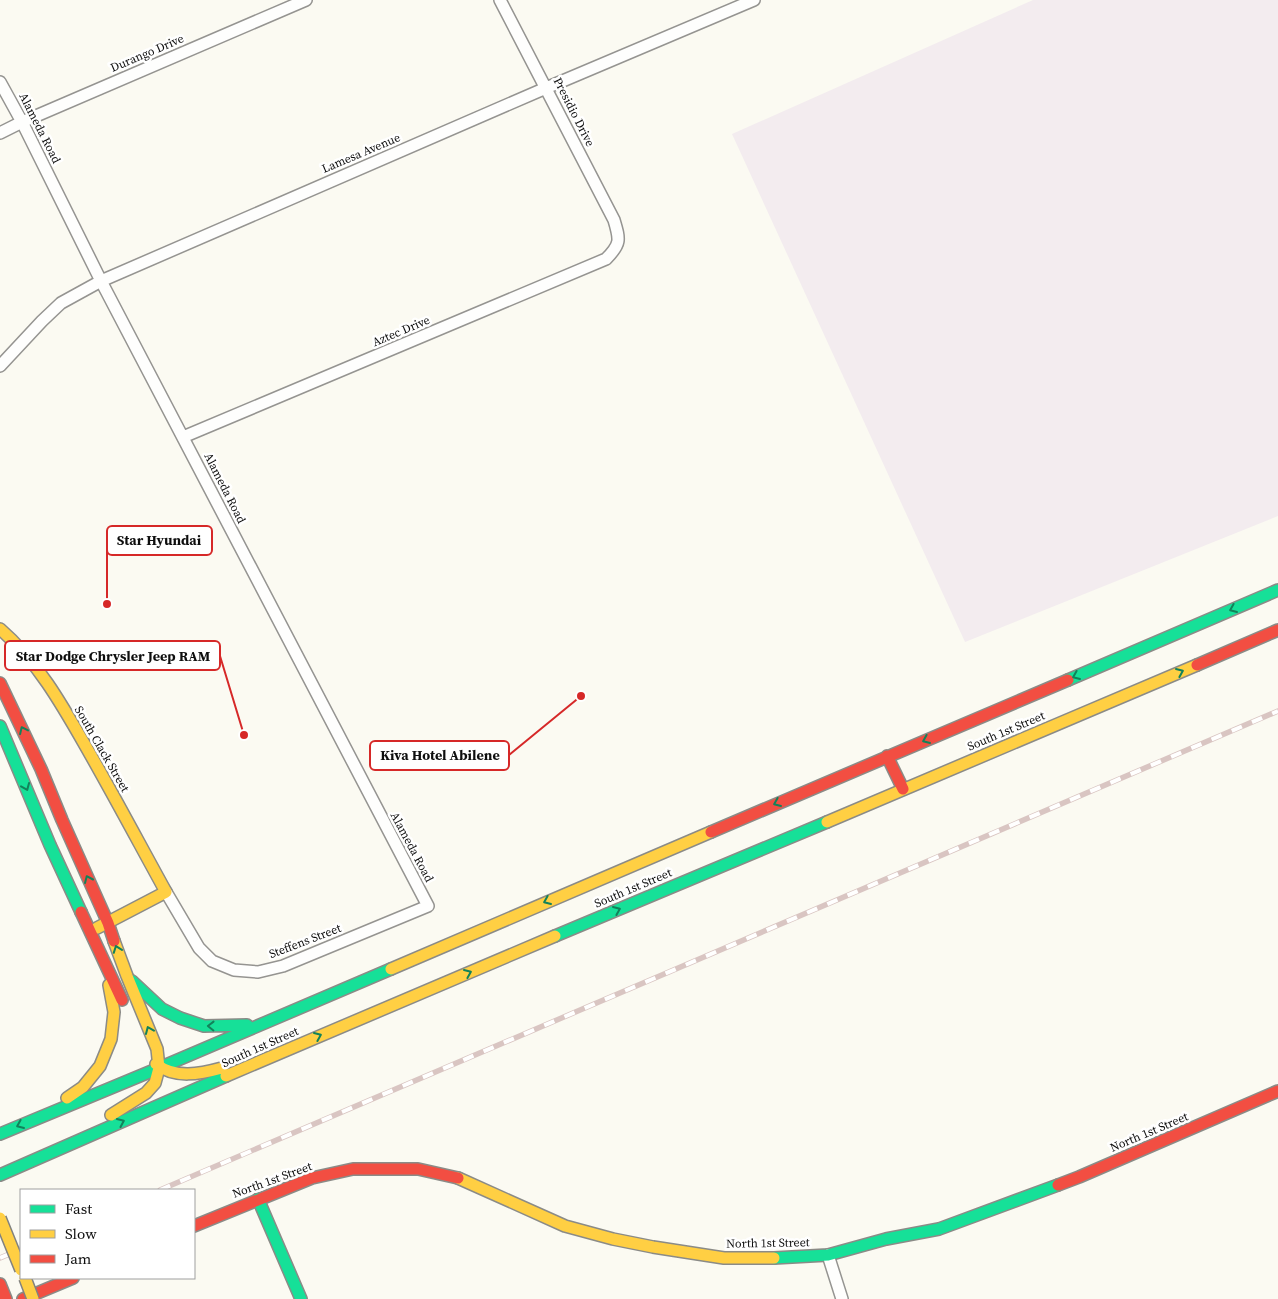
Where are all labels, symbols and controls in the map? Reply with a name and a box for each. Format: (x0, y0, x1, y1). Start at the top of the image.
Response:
street label: Durango Drive (108, 30, 186, 76)
street label: Presidio Drive (550, 75, 598, 149)
street label: Alameda Road (15, 90, 65, 166)
street label: Lamesa Avenue (319, 129, 403, 177)
street label: Aztec Drive (370, 312, 432, 350)
street label: Alameda Road (200, 450, 250, 526)
callout: Star Hyundai (107, 526, 212, 555)
text: Star Hyundai (117, 530, 202, 550)
one-way arrow (1229, 602, 1238, 613)
callout: Star Dodge Chrysler Jeep RAM (5, 641, 220, 670)
text: Star Dodge Chrysler Jeep RAM (16, 646, 211, 666)
one-way arrow (1175, 668, 1184, 679)
one-way arrow (1072, 669, 1081, 680)
street label: South Clack Street (71, 703, 133, 795)
street label: South 1st Street (965, 707, 1047, 754)
one-way arrow (18, 726, 29, 735)
one-way arrow (922, 733, 931, 744)
callout: Kiva Hotel Abilene (370, 741, 509, 770)
text: Kiva Hotel Abilene (380, 745, 500, 765)
one-way arrow (20, 783, 30, 791)
one-way arrow (773, 797, 782, 808)
street label: Alameda Road (387, 809, 437, 885)
street label: South 1st Street (592, 864, 674, 911)
one-way arrow (83, 875, 94, 884)
one-way arrow (543, 895, 552, 906)
one-way arrow (612, 906, 621, 916)
street label: Steffens Street (267, 920, 343, 962)
one-way arrow (113, 946, 123, 954)
one-way arrow (463, 969, 472, 980)
one-way arrow (207, 1020, 215, 1031)
street label: South 1st Street (219, 1023, 301, 1071)
one-way arrow (145, 1026, 156, 1035)
one-way arrow (313, 1032, 322, 1043)
street label: North 1st Street (1107, 1108, 1191, 1156)
one-way arrow (16, 1118, 25, 1129)
one-way arrow (116, 1118, 125, 1129)
street label: North 1st Street (230, 1158, 314, 1202)
legend (20, 1189, 195, 1279)
text: Fast (65, 1198, 92, 1219)
text: Slow (65, 1223, 97, 1244)
street label: North 1st Street (726, 1234, 810, 1252)
text: Jam (64, 1248, 92, 1269)

